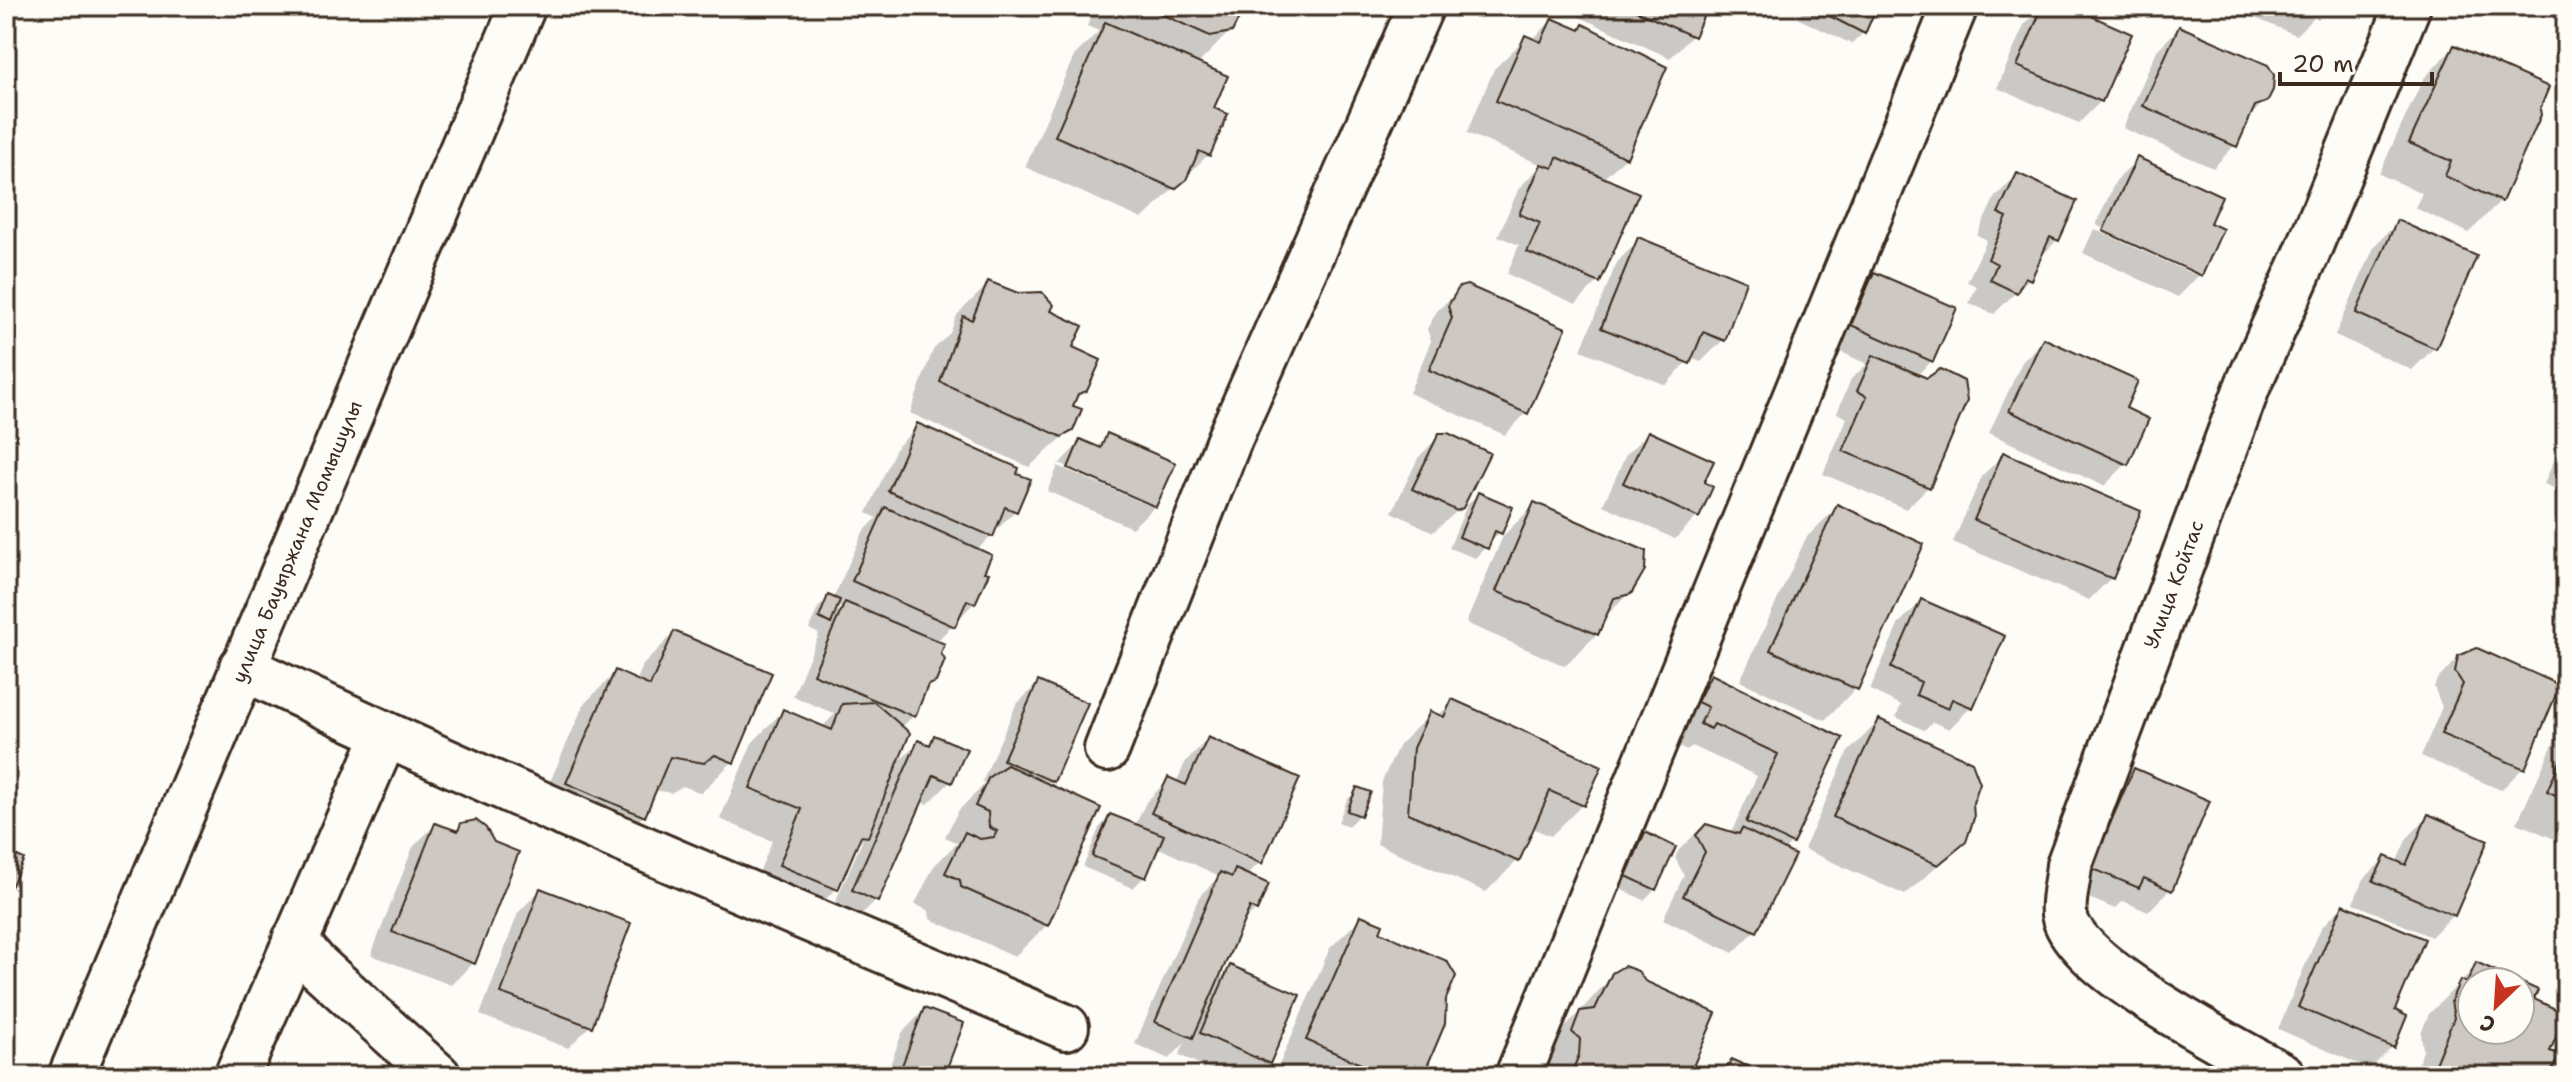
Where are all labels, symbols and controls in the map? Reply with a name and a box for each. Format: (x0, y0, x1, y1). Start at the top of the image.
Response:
scale bar (2280, 36, 2432, 86)
text: 20 m (2292, 48, 2354, 80)
street label: улица Бауыржана Момышулы (226, 397, 368, 687)
street label: Улица Койтас (2138, 516, 2209, 652)
north arrow (2456, 966, 2536, 1046)
text: С (2476, 1008, 2500, 1040)

